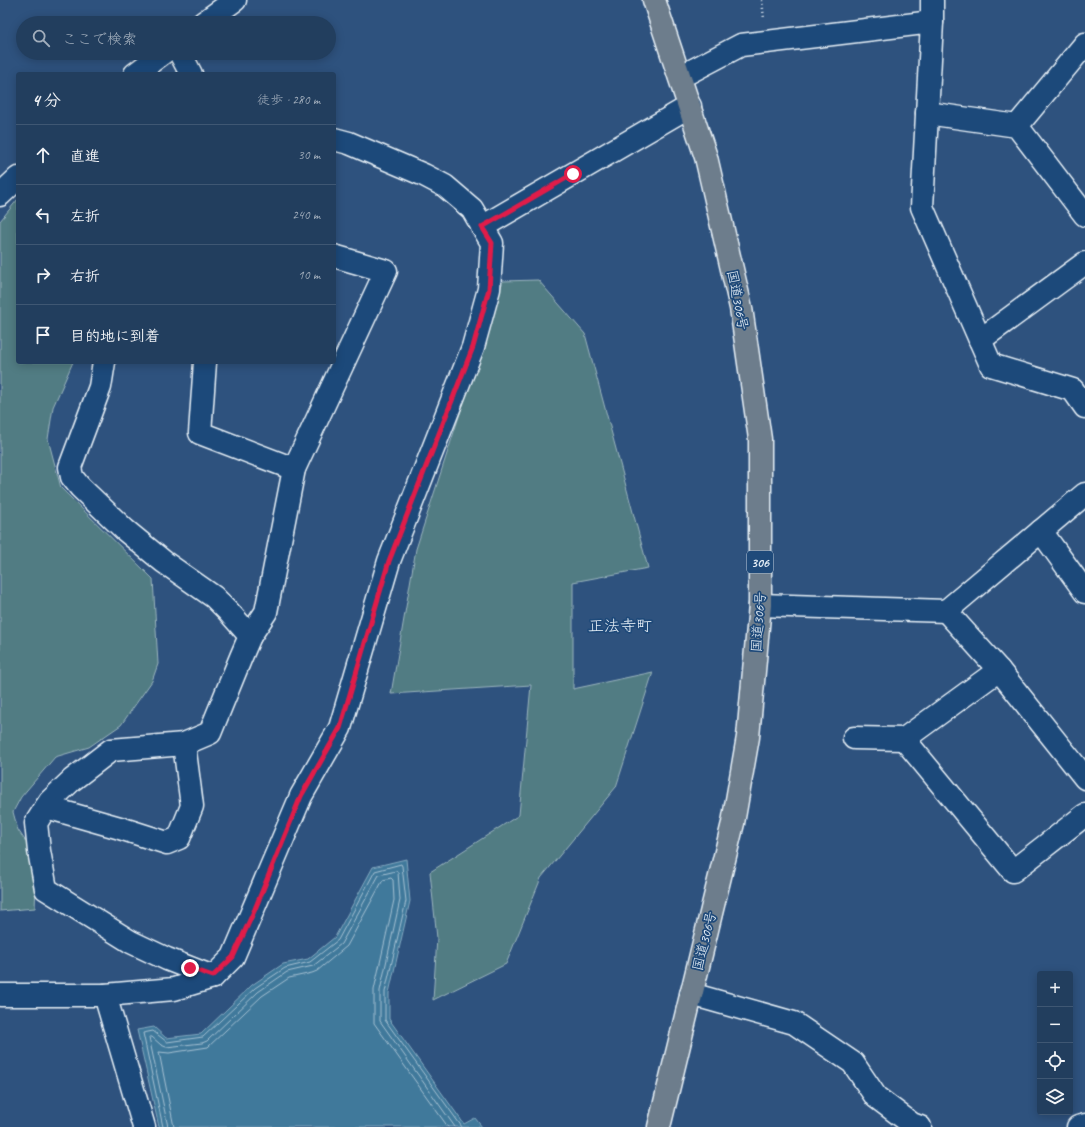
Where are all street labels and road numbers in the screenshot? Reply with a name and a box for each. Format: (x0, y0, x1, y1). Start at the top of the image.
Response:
street label: 国道306号 (723, 269, 752, 332)
road number: 306 (747, 551, 773, 573)
street label: 国道306号 (748, 591, 769, 653)
street label: 国道306号 (689, 910, 720, 973)

